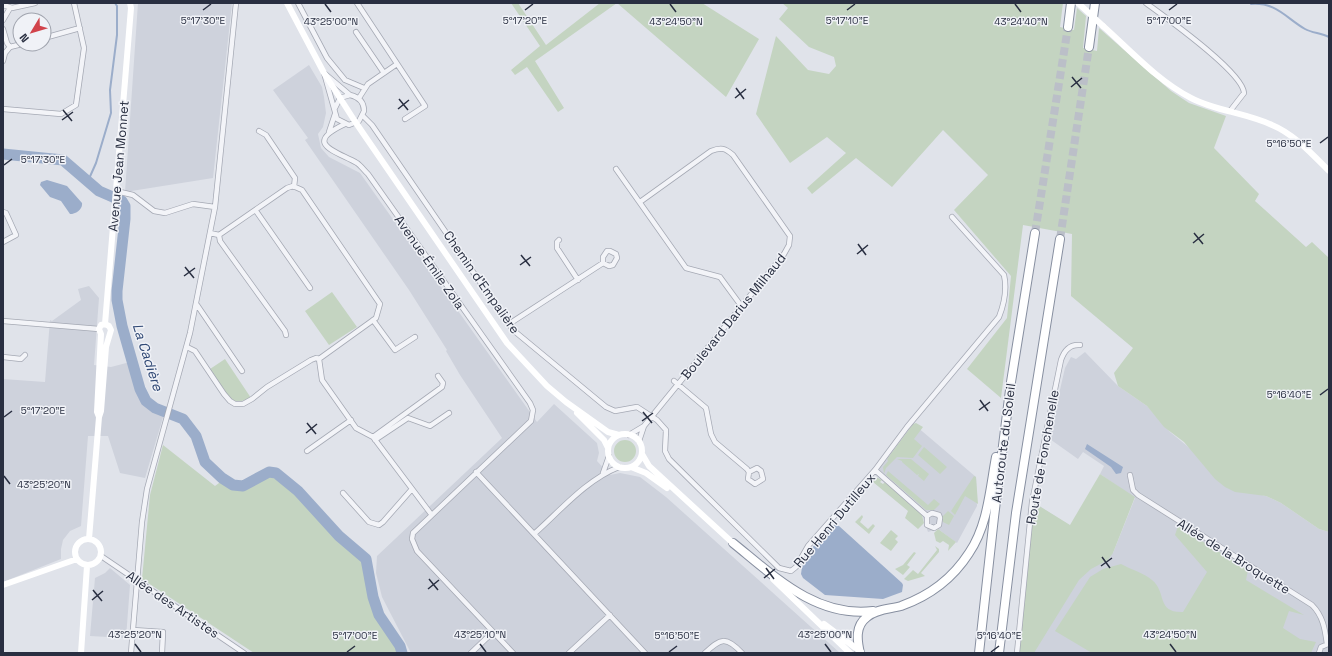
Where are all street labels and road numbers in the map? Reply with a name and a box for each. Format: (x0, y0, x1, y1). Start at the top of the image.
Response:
street label: Avenue Jean Monnet (104, 100, 133, 232)
street label: Avenue Émile Zola (391, 212, 469, 313)
street label: Chemin d'Empalière (440, 227, 524, 337)
street label: Boulevard Darius Milhaud (677, 250, 790, 383)
street label: Autoroute du Soleil (988, 382, 1019, 504)
street label: Route de Fonchenelle (1022, 388, 1063, 526)
street label: Rue Henri Dutilleux (790, 469, 879, 571)
street label: Allée de la Broquette (1174, 515, 1293, 598)
street label: Allée des Artistes (123, 567, 223, 642)

